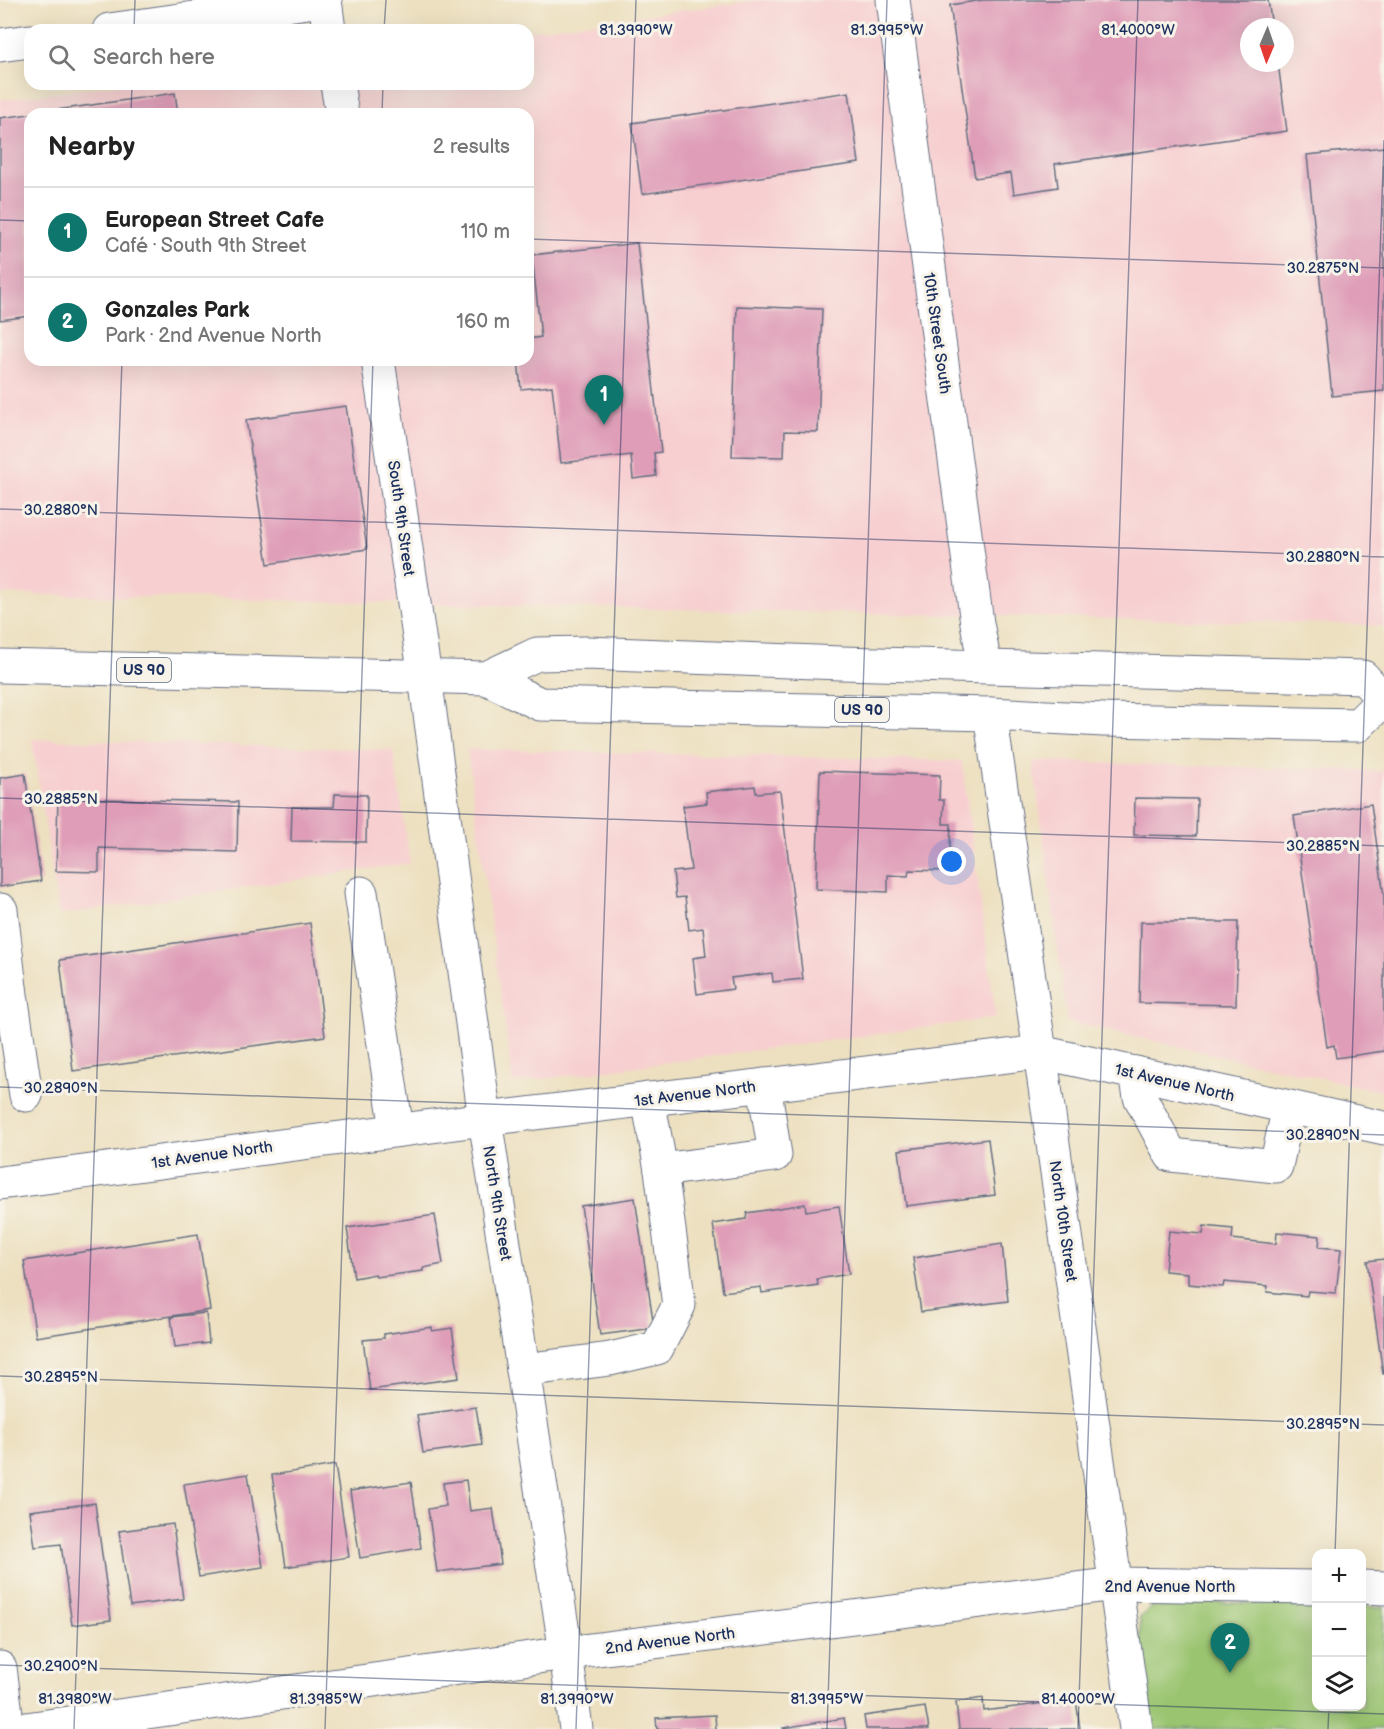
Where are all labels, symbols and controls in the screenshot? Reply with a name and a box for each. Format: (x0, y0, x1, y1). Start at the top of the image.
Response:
north arrow (1240, 18, 1294, 72)
text: 81.3990°W (599, 21, 673, 40)
text: 81.3995°W (850, 21, 924, 40)
text: 81.4000°W (1101, 21, 1175, 40)
search box (24, 24, 534, 90)
icon: search (45, 41, 78, 74)
text: Search here (93, 44, 215, 71)
text: Nearby (48, 132, 135, 163)
text: 2 results (433, 135, 510, 159)
text: European Street Cafe (105, 207, 324, 234)
text: 1 (63, 220, 72, 244)
text: 110 m (461, 220, 510, 244)
text: Café · South 9th Street (105, 234, 306, 258)
text: 30.2875°N (1287, 259, 1359, 278)
street label: 10th Street South (919, 271, 954, 395)
text: Gonzales Park (105, 297, 250, 324)
text: 2 (62, 310, 73, 334)
text: 160 m (456, 310, 510, 334)
text: Park · 2nd Avenue North (105, 324, 322, 348)
pin: 1 (584, 376, 624, 425)
street label: South 9th Street (383, 459, 418, 577)
text: 30.2880°N (24, 501, 98, 520)
text: 30.2880°N (1286, 548, 1360, 567)
road number: US 90 (117, 658, 171, 682)
road number: US 90 (835, 698, 889, 722)
text: 30.2885°N (24, 790, 98, 809)
text: 30.2885°N (1286, 837, 1360, 856)
your location (937, 847, 966, 876)
street label: 1st Avenue North (1113, 1060, 1236, 1106)
street label: 1st Avenue North (633, 1078, 757, 1111)
text: 30.2890°N (24, 1079, 98, 1098)
text: 30.2890°N (1286, 1126, 1360, 1145)
street label: 1st Avenue North (150, 1138, 274, 1173)
street label: North 9th Street (478, 1144, 515, 1262)
street label: North 10th Street (1045, 1159, 1080, 1283)
text: 30.2895°N (24, 1368, 98, 1387)
text: 30.2895°N (1286, 1415, 1360, 1434)
map controls (1312, 1549, 1366, 1711)
button: + (1312, 1549, 1366, 1603)
street label: 2nd Avenue North (1105, 1578, 1236, 1597)
button: − (1312, 1603, 1366, 1657)
street label: 2nd Avenue North (604, 1624, 736, 1659)
pin: 2 (1210, 1624, 1250, 1673)
text: 30.2900°N (24, 1657, 98, 1676)
button: layers (1312, 1657, 1366, 1711)
text: 81.3980°W (38, 1690, 112, 1709)
text: 81.3985°W (289, 1690, 363, 1709)
text: 81.3990°W (540, 1690, 614, 1709)
text: 81.3995°W (790, 1690, 864, 1709)
text: 81.4000°W (1041, 1690, 1115, 1709)

